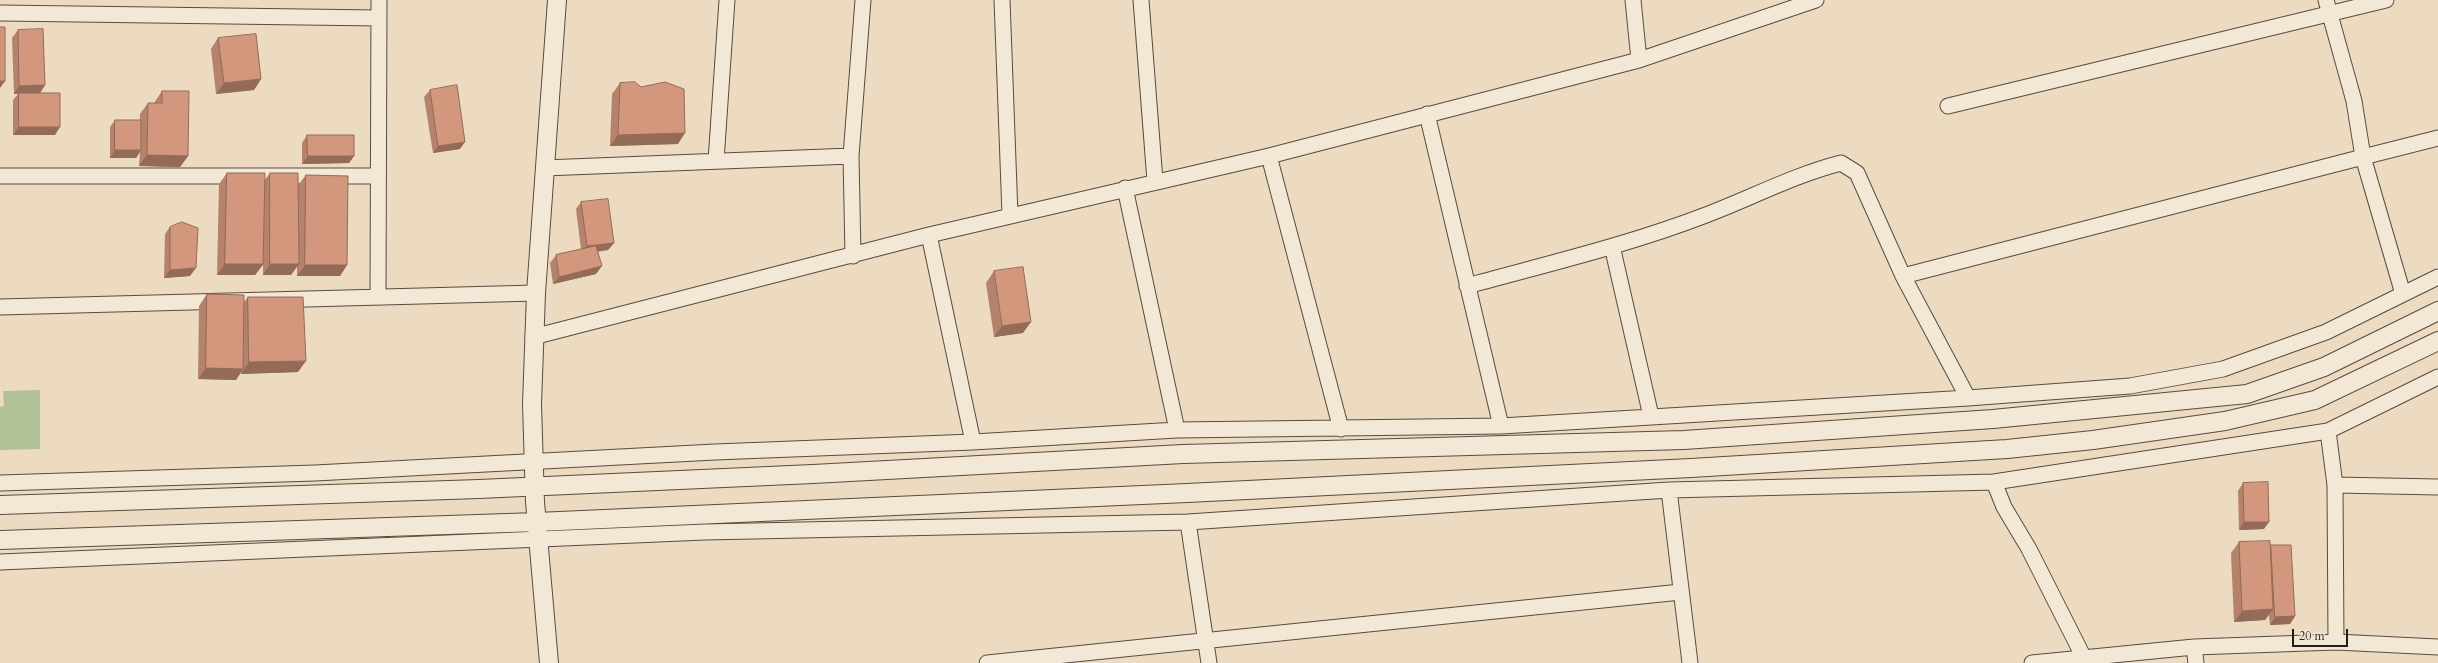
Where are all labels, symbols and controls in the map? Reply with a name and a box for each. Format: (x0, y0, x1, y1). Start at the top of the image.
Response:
scale bar (2294, 621, 2350, 647)
text: 20 m (2299, 628, 2325, 644)

